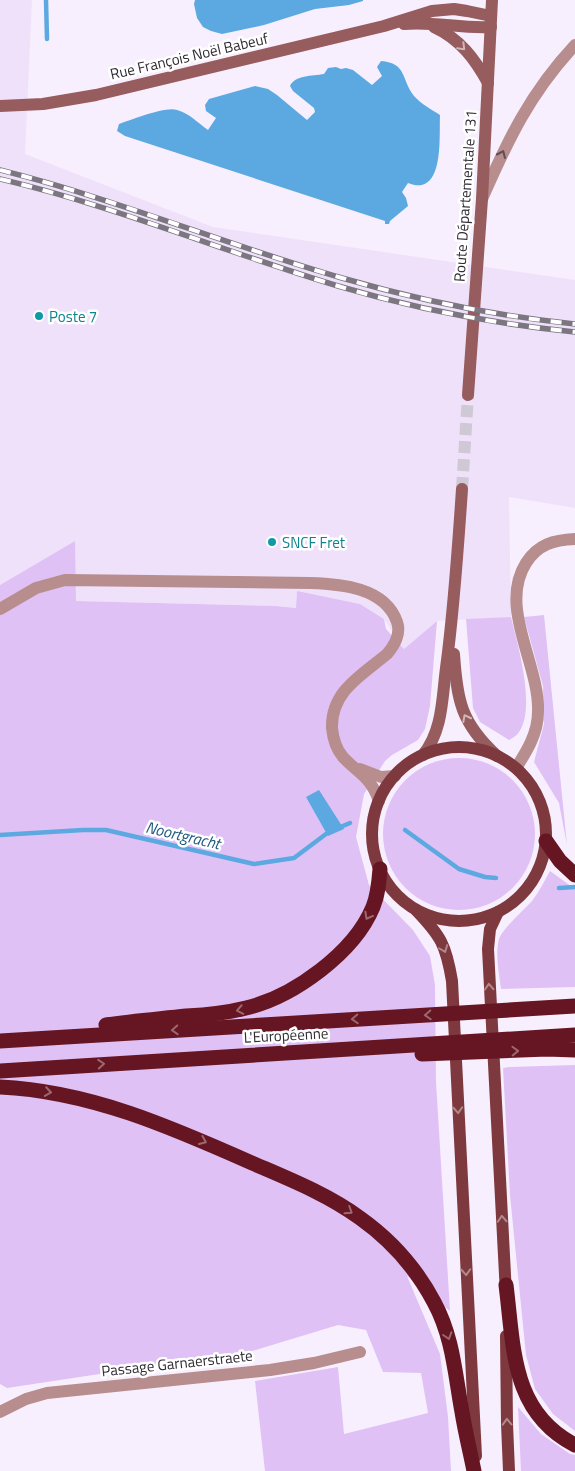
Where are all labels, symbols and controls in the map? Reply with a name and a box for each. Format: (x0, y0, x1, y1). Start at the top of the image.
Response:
street label: Rue François Noël Babeuf (108, 27, 270, 85)
one-way arrow (456, 41, 465, 50)
street label: Route Départementale 131 (448, 109, 482, 283)
one-way arrow (495, 150, 506, 159)
place label: Poste 7 (49, 305, 97, 328)
marker: Poste 7 (33, 310, 45, 322)
place label: SNCF Fret (282, 531, 346, 554)
marker: SNCF Fret (266, 536, 278, 548)
one-way arrow (462, 714, 472, 723)
water label: Noortgracht (143, 815, 224, 856)
one-way arrow (364, 911, 374, 920)
one-way arrow (438, 944, 448, 953)
one-way arrow (484, 983, 495, 991)
one-way arrow (236, 1004, 244, 1014)
one-way arrow (424, 1009, 432, 1020)
one-way arrow (351, 1014, 359, 1025)
street label: L'Européenne (243, 1021, 329, 1049)
one-way arrow (171, 1025, 179, 1036)
one-way arrow (511, 1045, 519, 1056)
one-way arrow (97, 1059, 105, 1070)
one-way arrow (44, 1086, 53, 1096)
one-way arrow (453, 1106, 464, 1114)
one-way arrow (198, 1135, 207, 1146)
one-way arrow (344, 1205, 353, 1214)
one-way arrow (497, 1215, 508, 1223)
one-way arrow (461, 1269, 472, 1277)
one-way arrow (442, 1331, 452, 1339)
street label: Passage Garnaerstraete (100, 1344, 254, 1382)
one-way arrow (502, 1418, 513, 1426)

